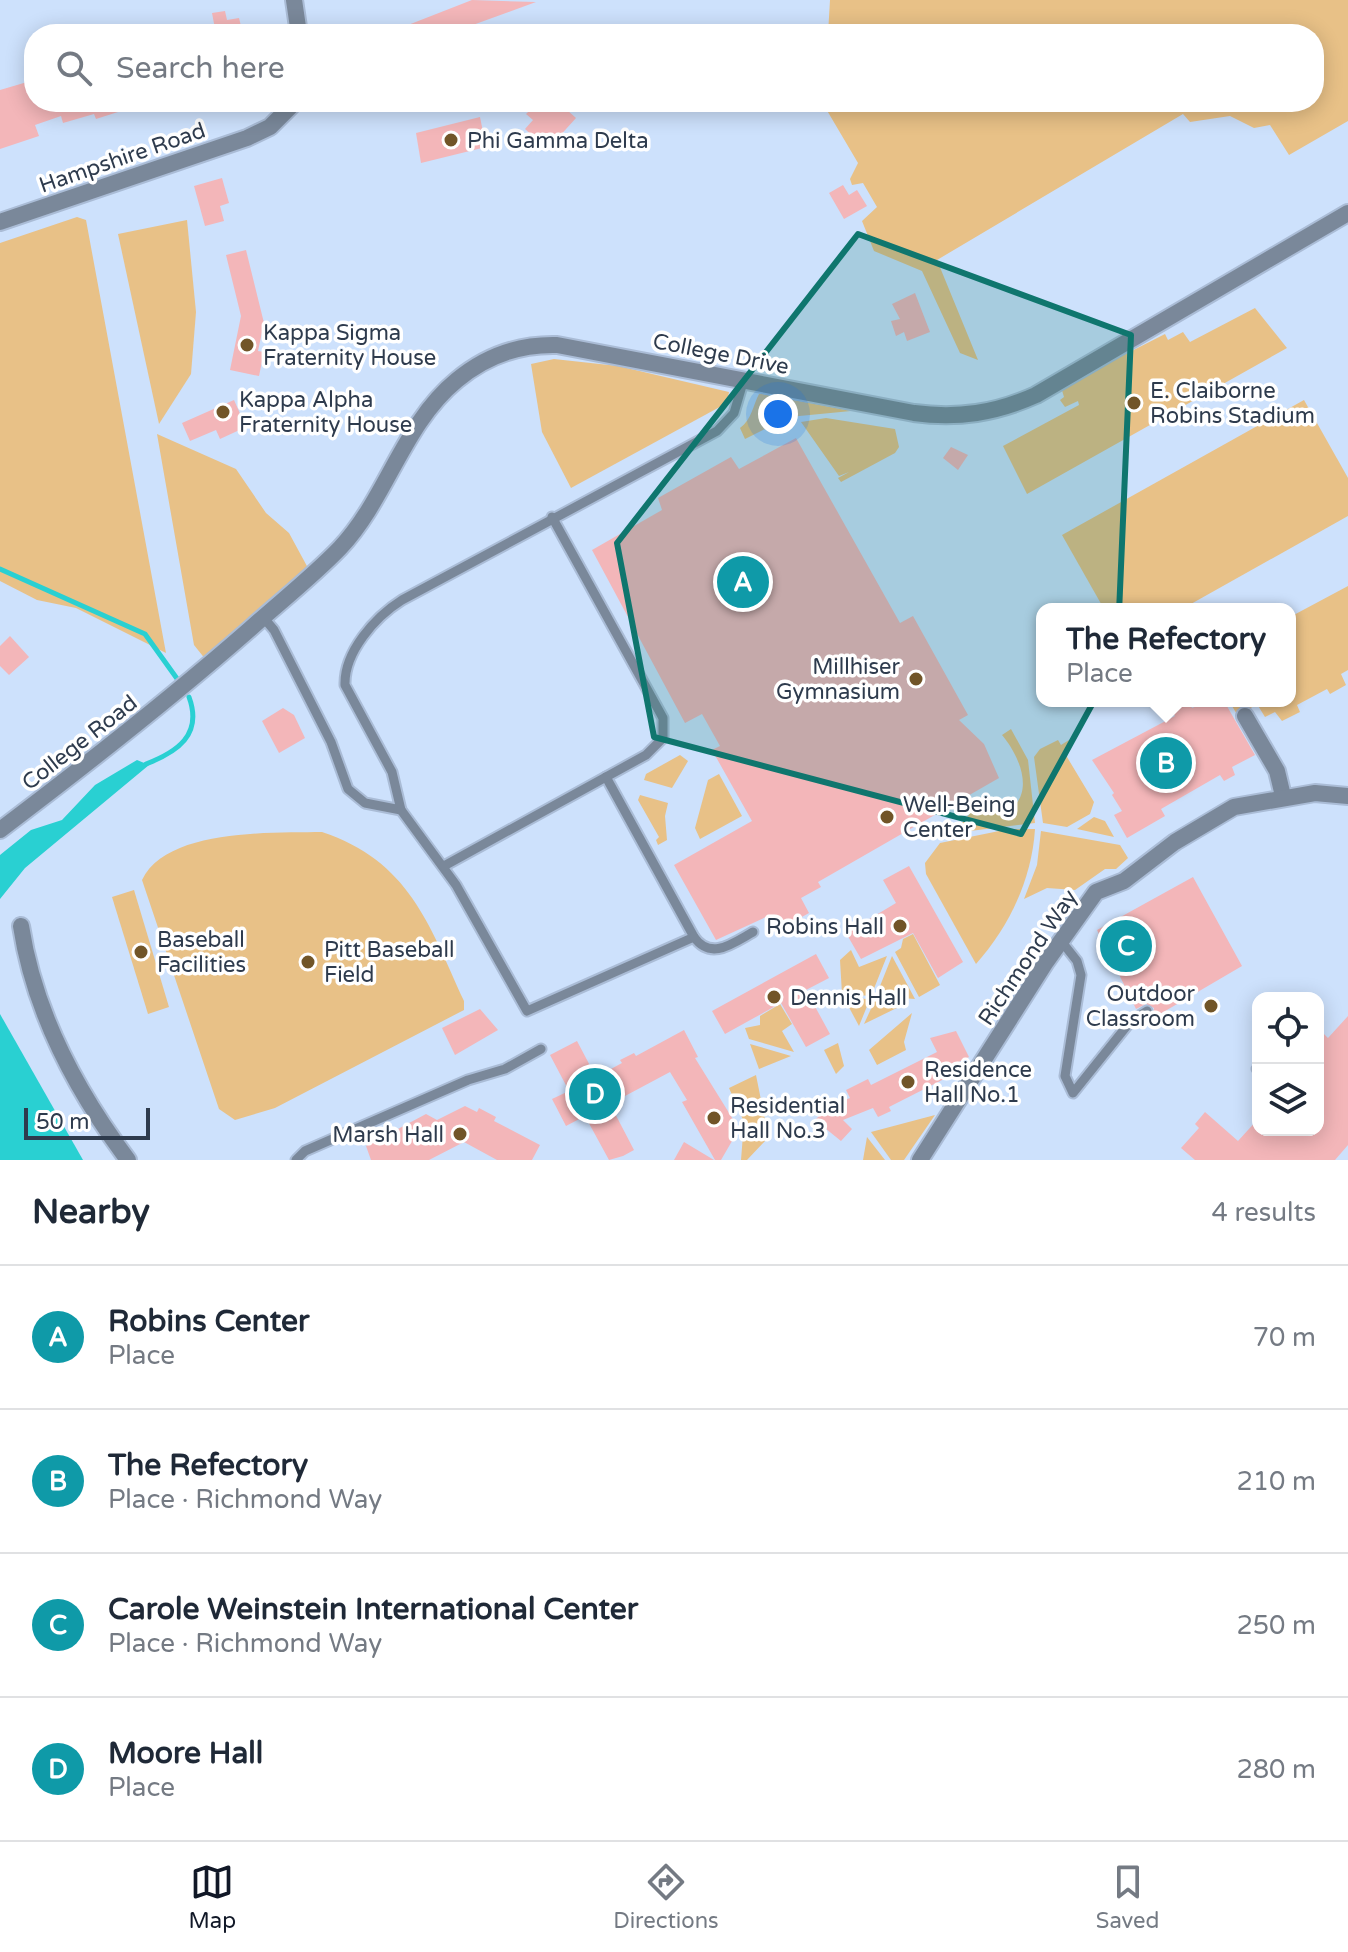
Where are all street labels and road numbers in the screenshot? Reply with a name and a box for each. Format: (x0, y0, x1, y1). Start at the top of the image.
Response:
street label: Hampshire Road (36, 117, 209, 199)
street label: College Drive (651, 328, 791, 380)
street label: College Road (17, 690, 142, 796)
street label: Richmond Way (973, 885, 1083, 1030)

